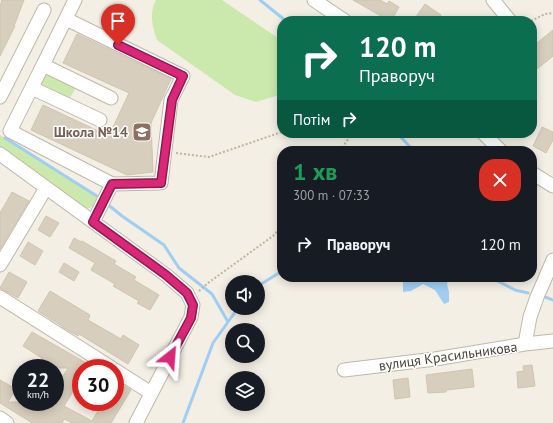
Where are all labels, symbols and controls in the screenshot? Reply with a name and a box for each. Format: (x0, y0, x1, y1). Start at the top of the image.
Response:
pin (101, 4, 135, 45)
icon: arrive (107, 10, 129, 32)
text: 120 m (359, 28, 436, 65)
icon: right (293, 32, 345, 84)
text: Праворуч (359, 64, 435, 87)
icon: right (338, 108, 360, 130)
text: Потім (293, 110, 330, 129)
school or university icon: Школа №14 (131, 121, 153, 143)
place label: Школа №14 (54, 123, 128, 141)
text: 1 хв (293, 156, 337, 187)
button: close (479, 159, 521, 201)
text: 300 m · 07:33 (293, 187, 370, 204)
icon: right (293, 233, 315, 255)
text: Праворуч (327, 235, 390, 254)
text: 120 m (480, 235, 521, 254)
map controls (225, 275, 265, 411)
button: sound (225, 275, 265, 315)
button: search (225, 323, 265, 363)
position arrow (149, 336, 191, 378)
street label: вулиця Красильникова (378, 337, 519, 375)
speed limit sign: 30 (72, 359, 124, 411)
text: 22 (27, 367, 49, 393)
button: layers (225, 371, 265, 411)
text: km/h (27, 388, 49, 401)

